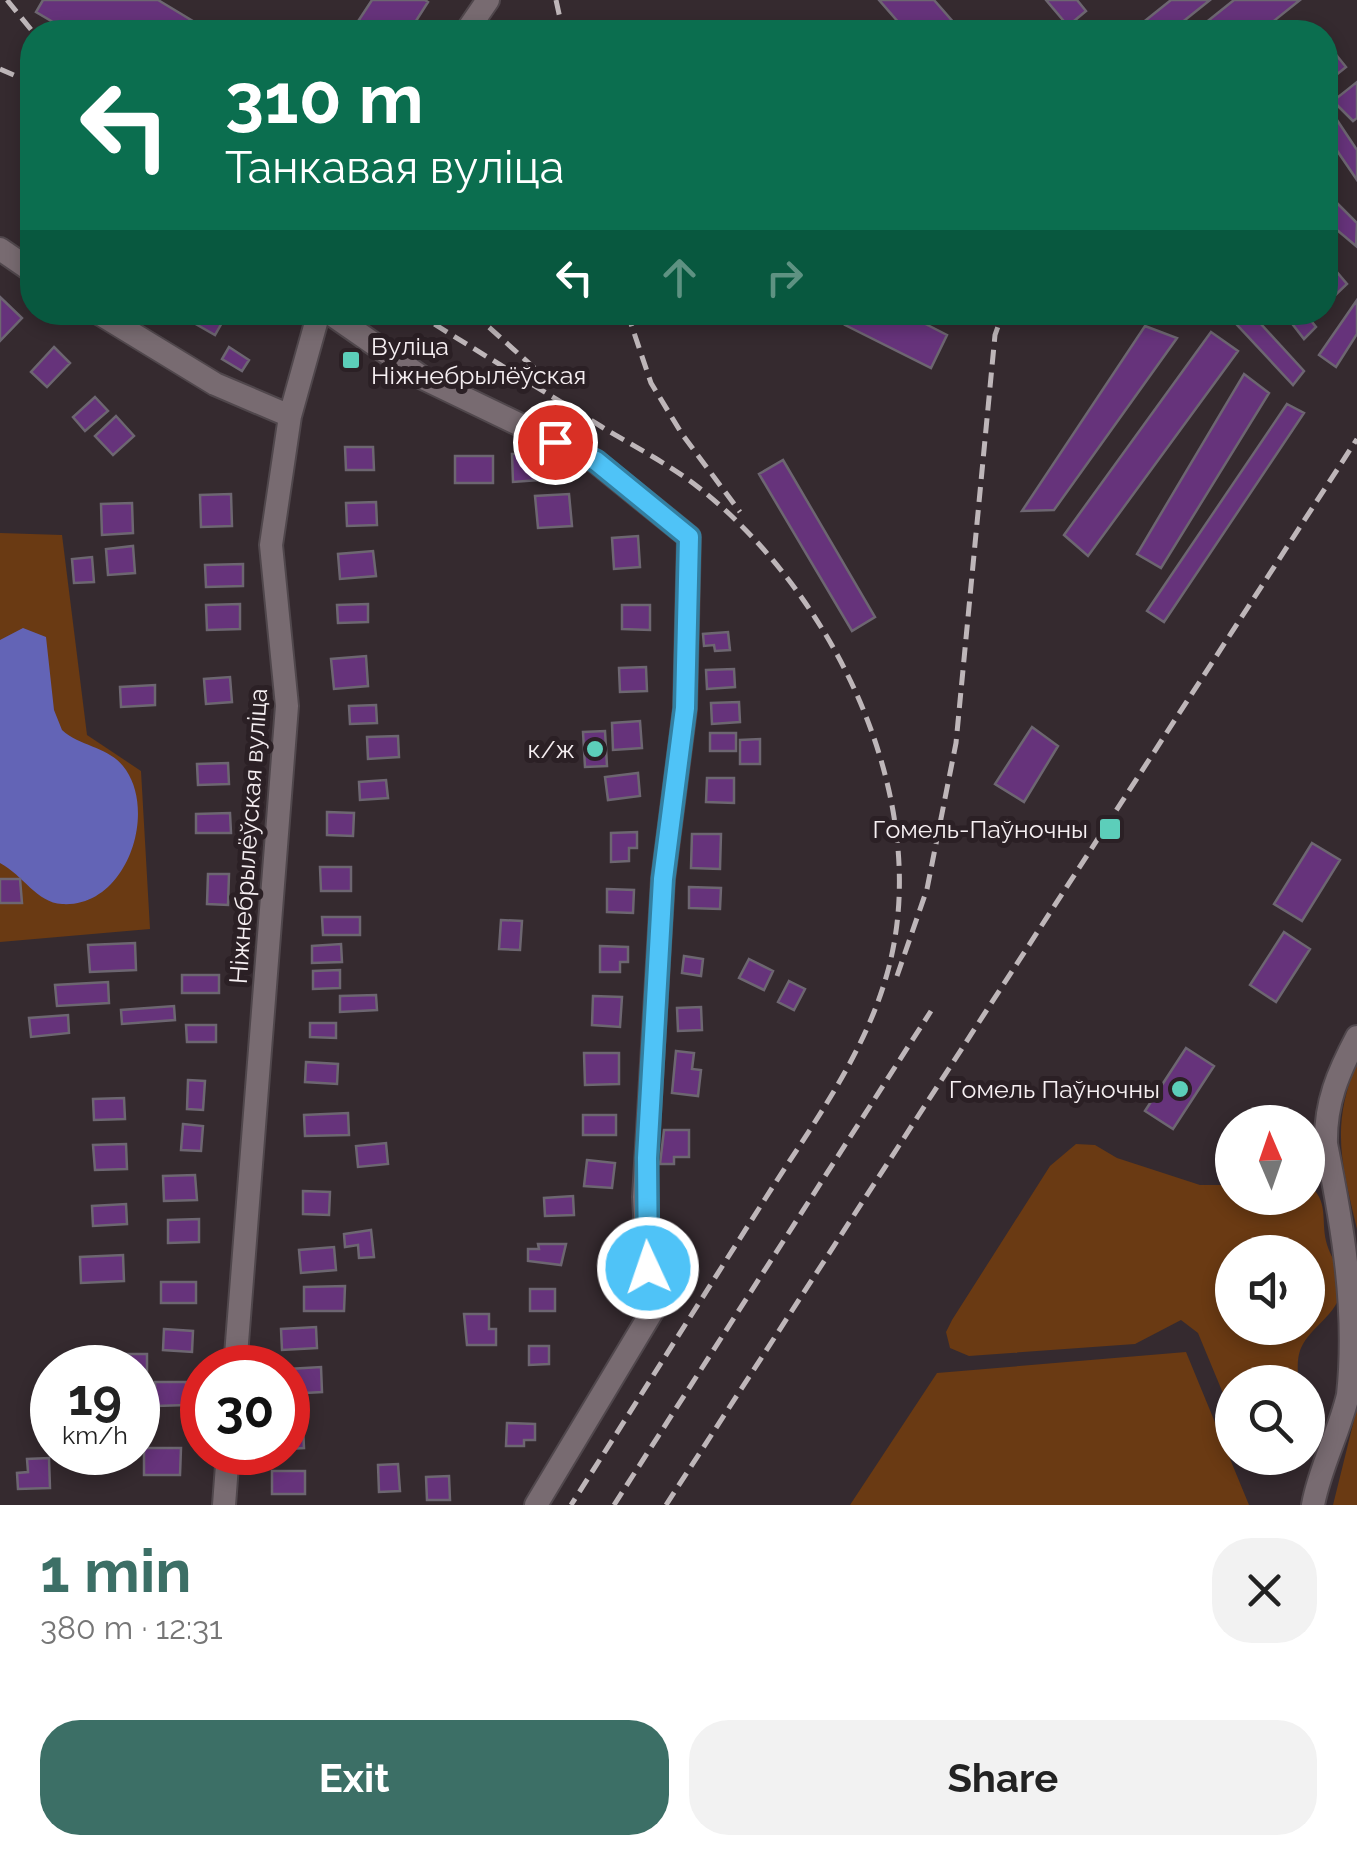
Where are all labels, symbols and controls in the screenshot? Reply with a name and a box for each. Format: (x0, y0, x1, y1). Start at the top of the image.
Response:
text: 310 m (225, 57, 424, 139)
icon: left (60, 60, 190, 190)
text: Танкавая вуліца (225, 141, 564, 194)
icon: left (547, 250, 602, 305)
icon: ahead (652, 250, 707, 305)
icon: right (757, 250, 812, 305)
place label: Вуліца Ніжнебрылёўская (371, 331, 586, 390)
marker: Вуліца Ніжнебрылёўская (340, 349, 362, 371)
pin (513, 400, 598, 485)
icon: arrive (528, 415, 583, 470)
street label: Ніжнебрылёўская вуліца (223, 687, 273, 985)
place label: к/ж (528, 734, 575, 764)
marker: к/ж (584, 738, 606, 760)
place label: Гомель-Паўночны (873, 814, 1088, 844)
marker: Гомель-Паўночны (1097, 816, 1123, 842)
place label: Гомель Паўночны (949, 1074, 1160, 1104)
marker: Гомель Паўночны (1169, 1078, 1191, 1100)
north arrow (1215, 1105, 1325, 1215)
map controls (1215, 1105, 1325, 1475)
position arrow (596, 1216, 700, 1320)
button: sound (1215, 1235, 1325, 1345)
speed limit sign: 30 (180, 1345, 310, 1475)
button: search (1215, 1365, 1325, 1475)
text: 19 (68, 1368, 122, 1427)
text: km/h (62, 1420, 128, 1450)
text: 1 min (40, 1536, 191, 1606)
button: close (1212, 1538, 1317, 1643)
text: 380 m · 12:31 (40, 1609, 223, 1646)
button: Exit (40, 1720, 669, 1835)
button: Share (689, 1720, 1317, 1835)

